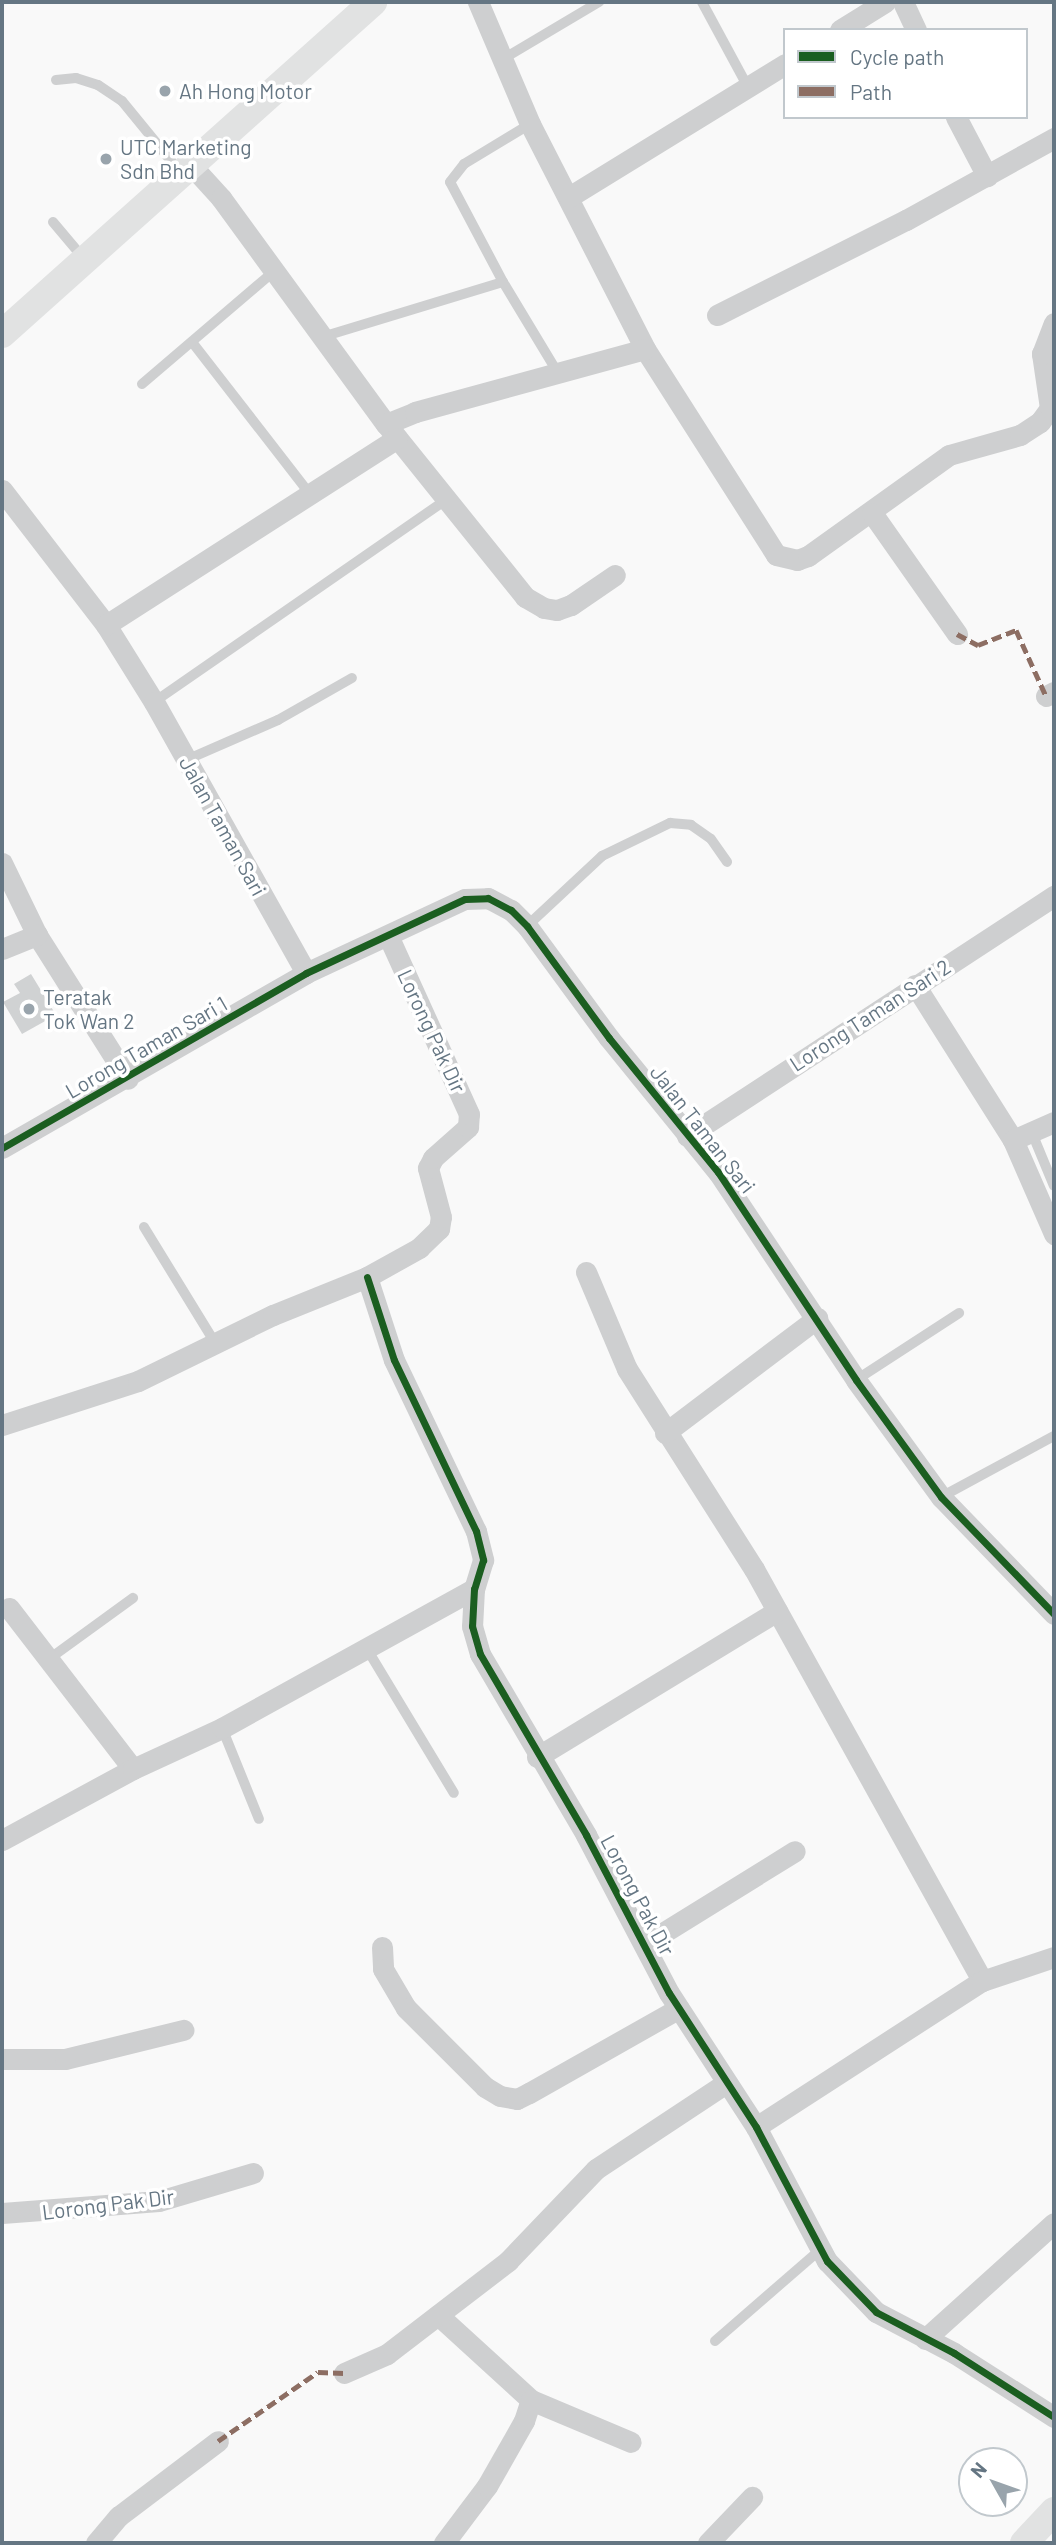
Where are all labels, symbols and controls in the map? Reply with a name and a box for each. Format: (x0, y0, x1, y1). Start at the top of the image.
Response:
legend (783, 28, 1028, 119)
text: Cycle path (850, 44, 944, 69)
place label: Ah Hong Motor (179, 78, 312, 104)
text: Path (850, 79, 892, 104)
marker: Ah Hong Motor (157, 83, 173, 99)
place label: UTC Marketing Sdn Bhd (120, 134, 252, 184)
marker: UTC Marketing Sdn Bhd (98, 151, 114, 167)
street label: Jalan Taman Sari (174, 752, 272, 900)
street label: Lorong Taman Sari 2 (785, 954, 955, 1076)
street label: Lorong Pak Dir (392, 965, 472, 1097)
place label: Teratak Tok Wan 2 (43, 984, 135, 1034)
street label: Lorong Taman Sari 1 (61, 990, 231, 1104)
marker: Teratak Tok Wan 2 (21, 1001, 37, 1017)
street label: Jalan Taman Sari (645, 1060, 761, 1198)
street label: Lorong Pak Dir (596, 1830, 680, 1960)
street label: Lorong Pak Dir (41, 2183, 175, 2225)
north arrow (958, 2447, 1028, 2517)
text: N (965, 2457, 991, 2482)

